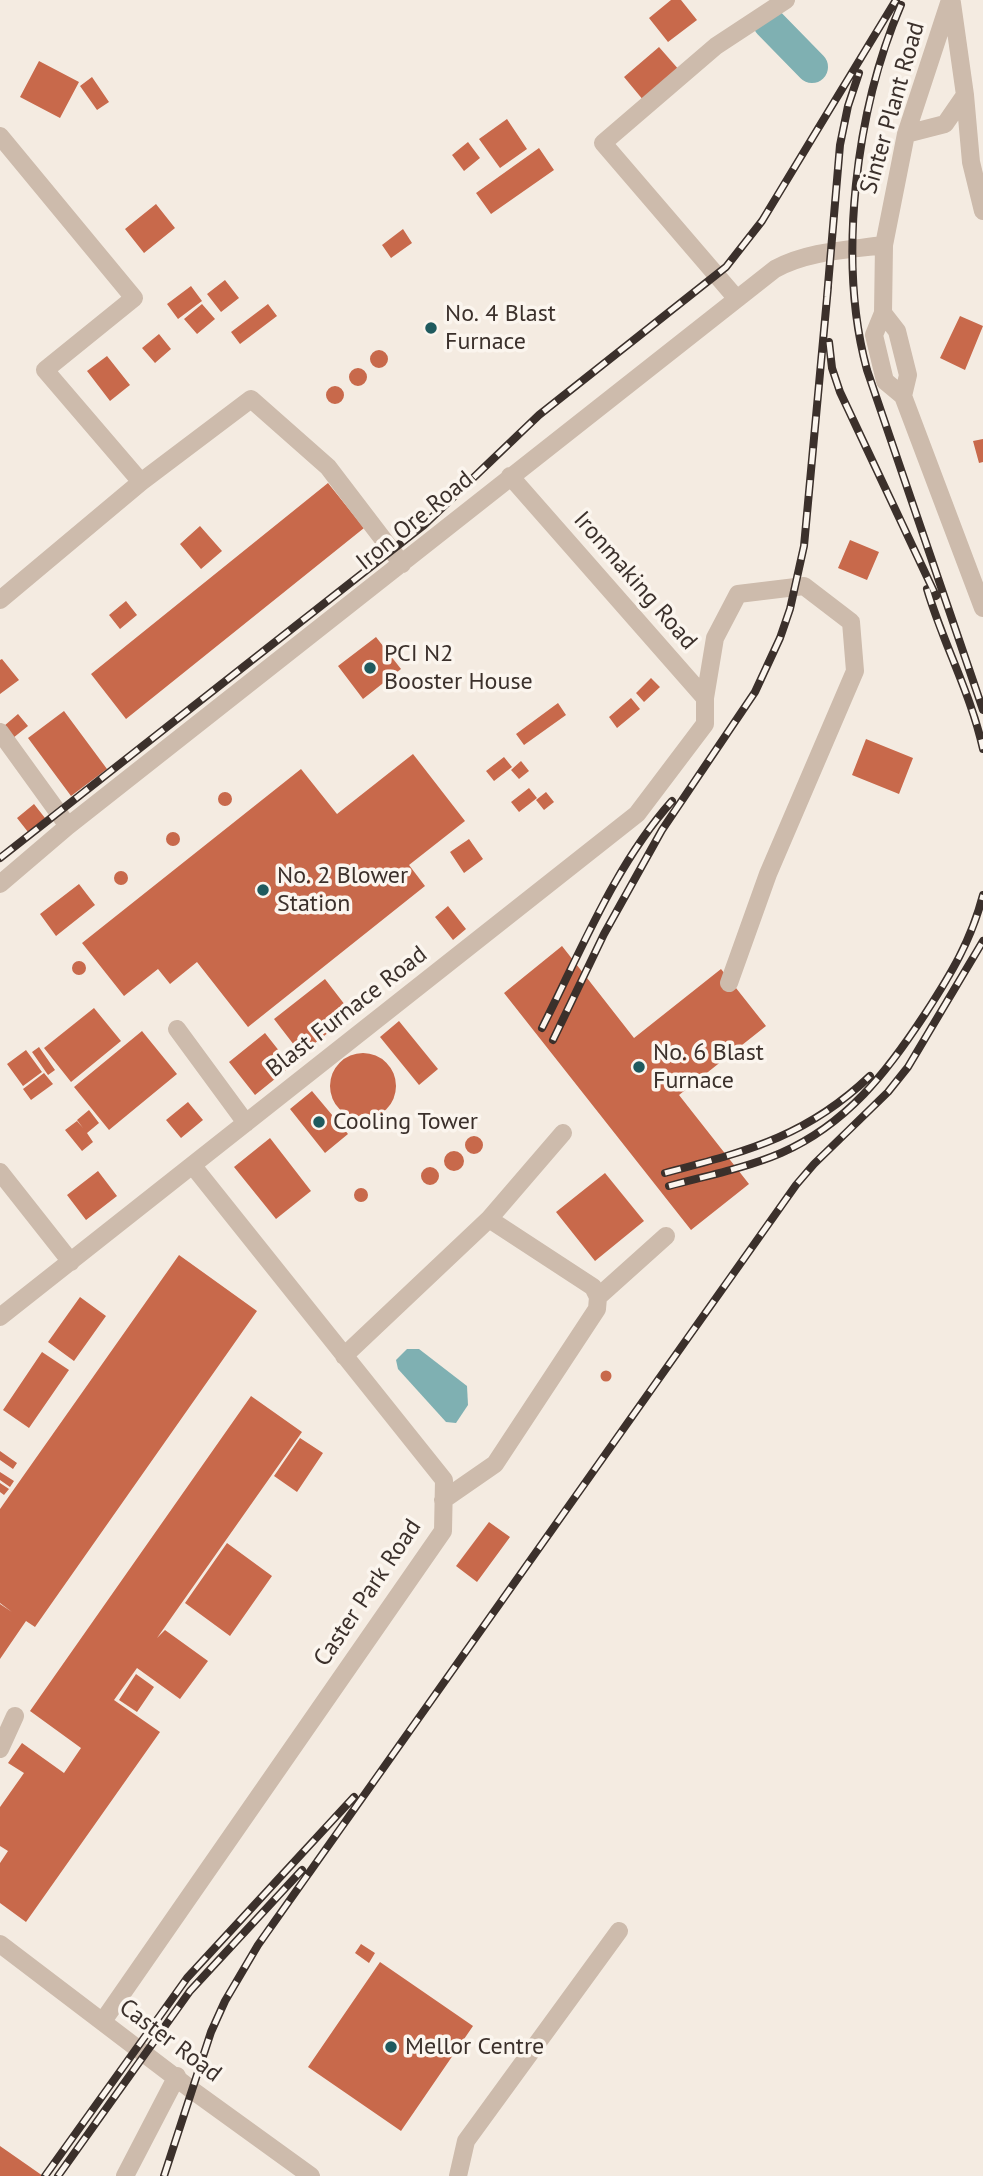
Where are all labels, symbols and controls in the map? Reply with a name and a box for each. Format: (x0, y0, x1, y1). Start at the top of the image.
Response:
street label: Sinter Plant Road (855, 19, 931, 197)
place label: No. 4 Blast Furnace (445, 300, 556, 356)
marker: No. 4 Blast Furnace (423, 320, 439, 336)
street label: Iron Ore Road (351, 465, 479, 577)
street label: Ironmaking Road (567, 506, 703, 656)
place label: PCI N2 Booster House (384, 640, 533, 696)
marker: PCI N2 Booster House (362, 660, 378, 676)
place label: No. 2 Blower Station (277, 862, 408, 918)
marker: No. 2 Blower Station (255, 882, 271, 898)
street label: Blast Furnace Road (261, 940, 433, 1084)
place label: No. 6 Blast Furnace (653, 1039, 764, 1095)
marker: No. 6 Blast Furnace (631, 1059, 647, 1075)
place label: Cooling Tower (333, 1108, 478, 1136)
marker: Cooling Tower (311, 1114, 327, 1130)
street label: Caster Park Road (308, 1514, 428, 1672)
street label: Caster Road (113, 1993, 227, 2089)
place label: Mellor Centre (405, 2033, 544, 2061)
marker: Mellor Centre (383, 2039, 399, 2055)

